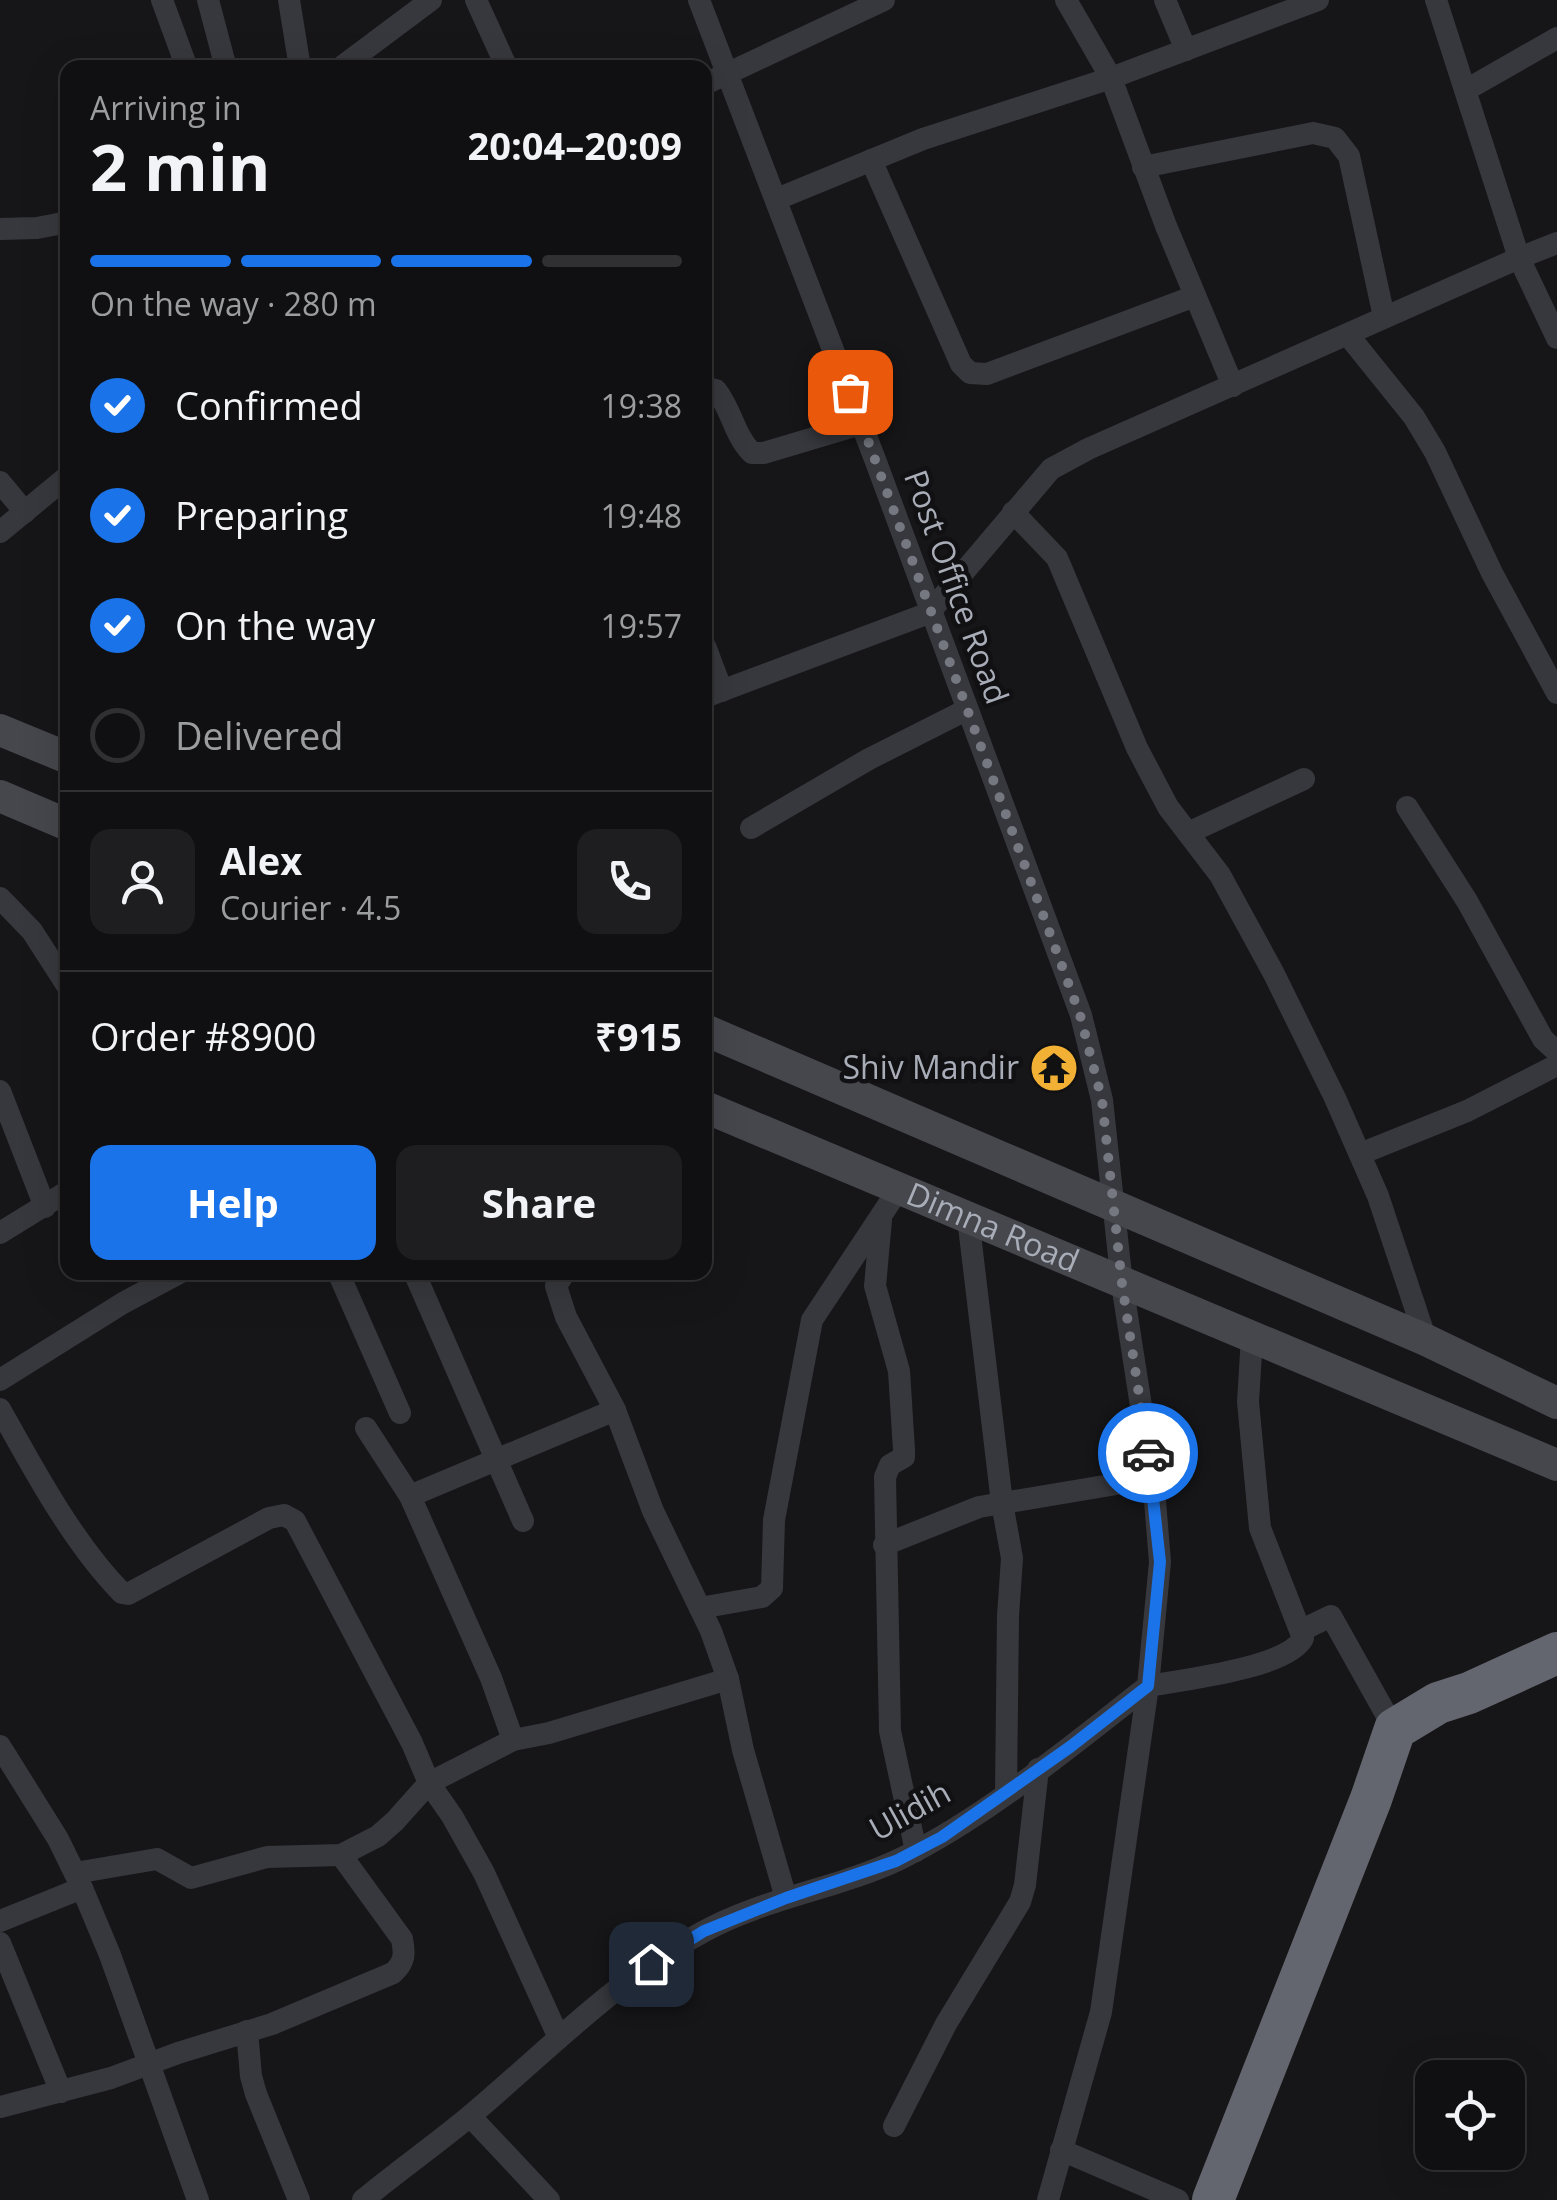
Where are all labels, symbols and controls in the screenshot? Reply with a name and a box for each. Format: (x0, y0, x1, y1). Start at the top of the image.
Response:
text: Arriving in (90, 86, 242, 129)
text: 20:04–20:09 (468, 119, 682, 171)
text: 2 min (90, 122, 270, 210)
text: On the way · 280 m (90, 282, 377, 325)
pin (808, 350, 893, 435)
icon: bag (823, 365, 878, 420)
icon: check (90, 378, 145, 433)
text: Confirmed (175, 379, 363, 431)
text: 19:38 (600, 384, 682, 427)
street label: Post Office Road (895, 464, 1020, 709)
icon: check (90, 488, 145, 543)
text: Preparing (175, 489, 348, 541)
text: 19:48 (600, 494, 682, 537)
icon: check (90, 598, 145, 653)
text: On the way (175, 599, 375, 651)
text: 19:57 (600, 604, 682, 647)
text: Delivered (175, 709, 344, 761)
button: person (90, 829, 195, 934)
button: phone (577, 829, 682, 934)
text: Alex (220, 834, 302, 886)
text: Courier · 4.5 (220, 886, 401, 929)
text: Order #8900 (90, 1010, 317, 1062)
text: ₹915 (595, 1010, 682, 1062)
temple icon: Shiv Mandir (1028, 1042, 1080, 1094)
place label: Shiv Mandir (843, 1045, 1019, 1088)
button: Help (90, 1145, 376, 1260)
button: Share (396, 1145, 682, 1260)
street label: Dimna Road (901, 1171, 1086, 1282)
courier (1098, 1403, 1198, 1503)
icon: car (1121, 1426, 1176, 1481)
street label: Ulidih (861, 1770, 958, 1850)
pin (609, 1922, 694, 2007)
icon: home (624, 1937, 679, 1992)
map controls (1415, 2060, 1525, 2170)
button: locate (1415, 2060, 1525, 2170)

